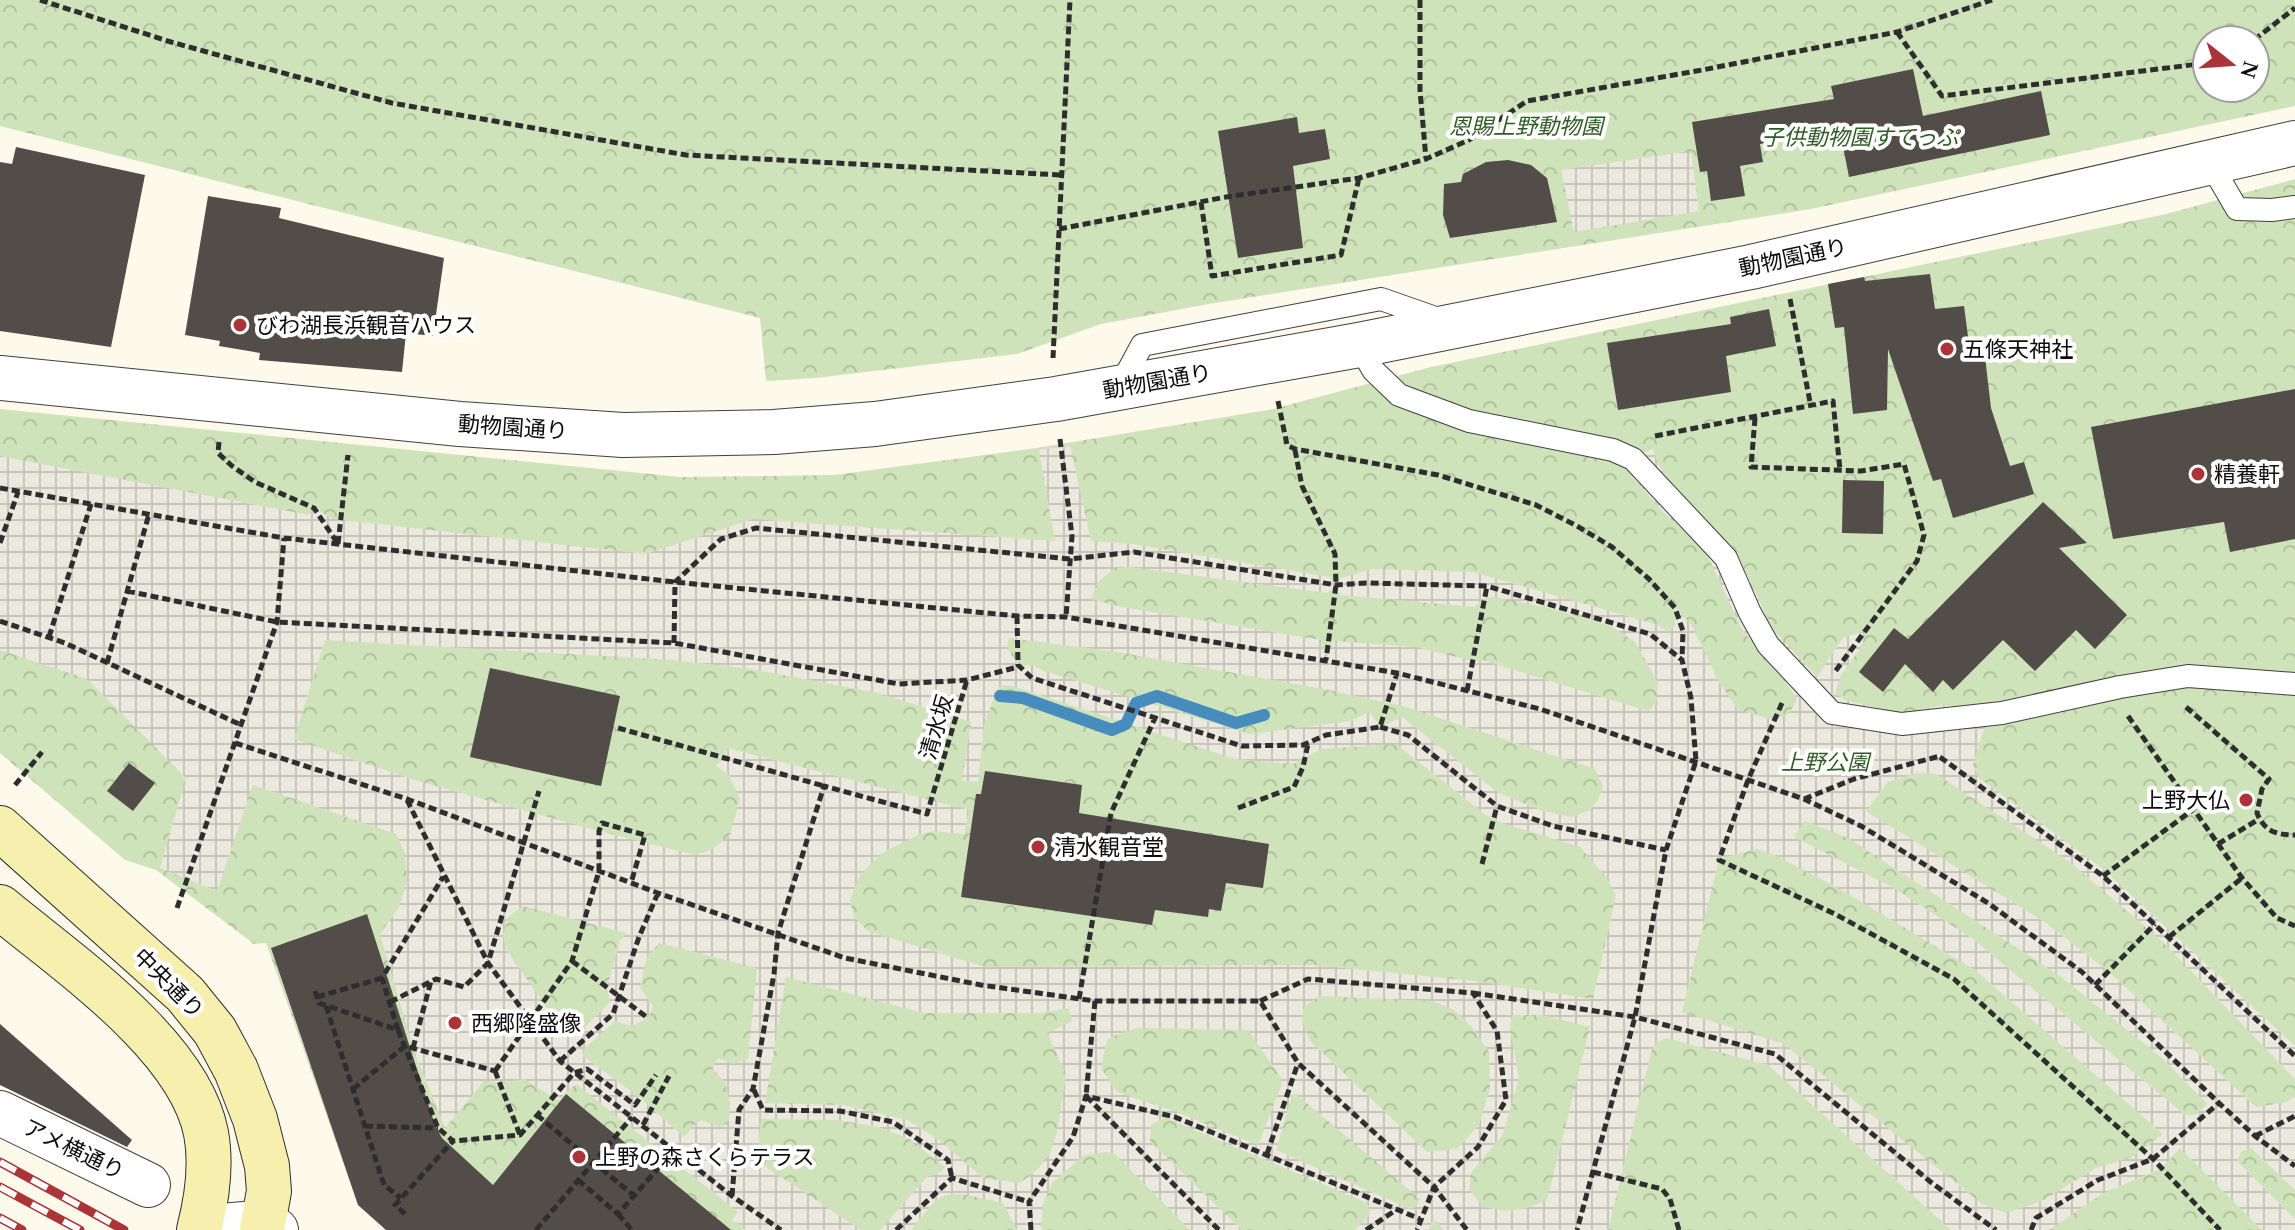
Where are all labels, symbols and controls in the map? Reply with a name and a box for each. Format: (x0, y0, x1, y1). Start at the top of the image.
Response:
north arrow (2191, 24, 2271, 104)
text: N (2235, 58, 2264, 81)
park label: 恩賜上野動物園 (1449, 114, 1606, 139)
park label: 子供動物園すてっぷ (1762, 125, 1961, 150)
street label: 動物園通り (1737, 234, 1850, 281)
place label: びわ湖長浜観音ハウス (256, 313, 476, 338)
marker: びわ湖長浜観音ハウス (231, 316, 249, 334)
place label: 五條天神社 (1963, 337, 2073, 362)
marker: 五條天神社 (1938, 340, 1956, 358)
street label: 動物園通り (1101, 360, 1213, 403)
street label: 動物園通り (457, 411, 569, 444)
place label: 精養軒 (2214, 462, 2280, 487)
marker: 精養軒 (2189, 465, 2207, 483)
street label: 清水坂 (915, 692, 958, 762)
park label: 上野公園 (1781, 750, 1872, 775)
place label: 上野大仏 (2142, 788, 2230, 813)
marker: 上野大仏 (2237, 791, 2255, 809)
place label: 清水観音堂 (1054, 835, 1164, 860)
marker: 清水観音堂 (1029, 838, 1047, 856)
street label: 中央通り (129, 943, 209, 1023)
place label: 西郷隆盛像 (471, 1011, 581, 1036)
marker: 西郷隆盛像 (446, 1014, 464, 1032)
street label: アメ横通り (19, 1114, 128, 1185)
place label: 上野の森さくらテラス (595, 1145, 815, 1170)
marker: 上野の森さくらテラス (570, 1148, 588, 1166)

